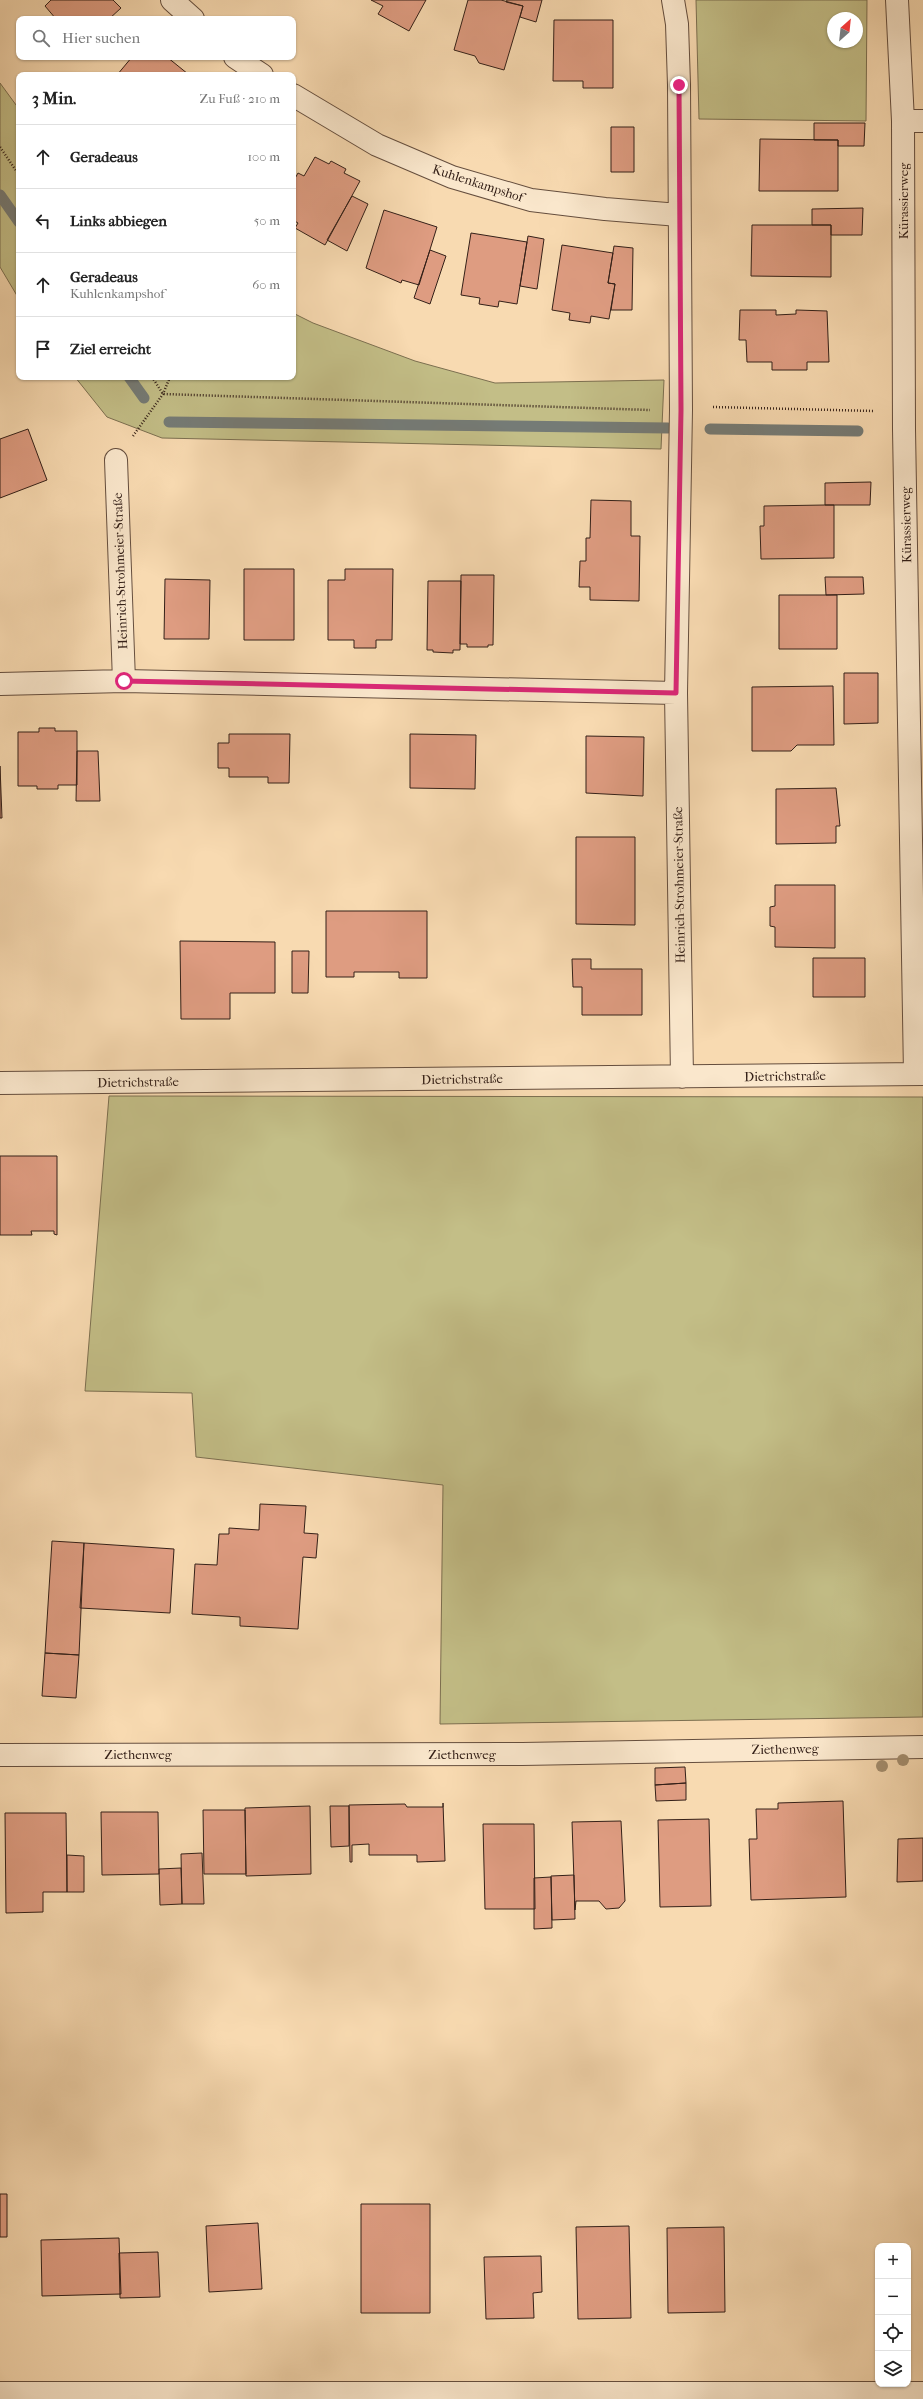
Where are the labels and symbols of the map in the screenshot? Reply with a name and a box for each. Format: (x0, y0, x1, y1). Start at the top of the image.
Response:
north arrow (827, 12, 863, 48)
route end (670, 76, 688, 94)
street label: Kuhlenkampshof (431, 161, 528, 206)
street label: Kürassierweg (896, 162, 911, 239)
street label: Kürassierweg (898, 486, 914, 563)
street label: Heinrich-Strohmeier-Straße (110, 492, 130, 650)
route start (115, 672, 133, 690)
street label: Heinrich-Strohmeier-Straße (670, 806, 688, 964)
street label: Dietrichstraße (744, 1068, 826, 1084)
street label: Dietrichstraße (421, 1071, 503, 1087)
street label: Dietrichstraße (97, 1074, 179, 1090)
street label: Ziethenweg (751, 1741, 820, 1757)
street label: Ziethenweg (104, 1747, 173, 1762)
street label: Ziethenweg (428, 1747, 497, 1762)

